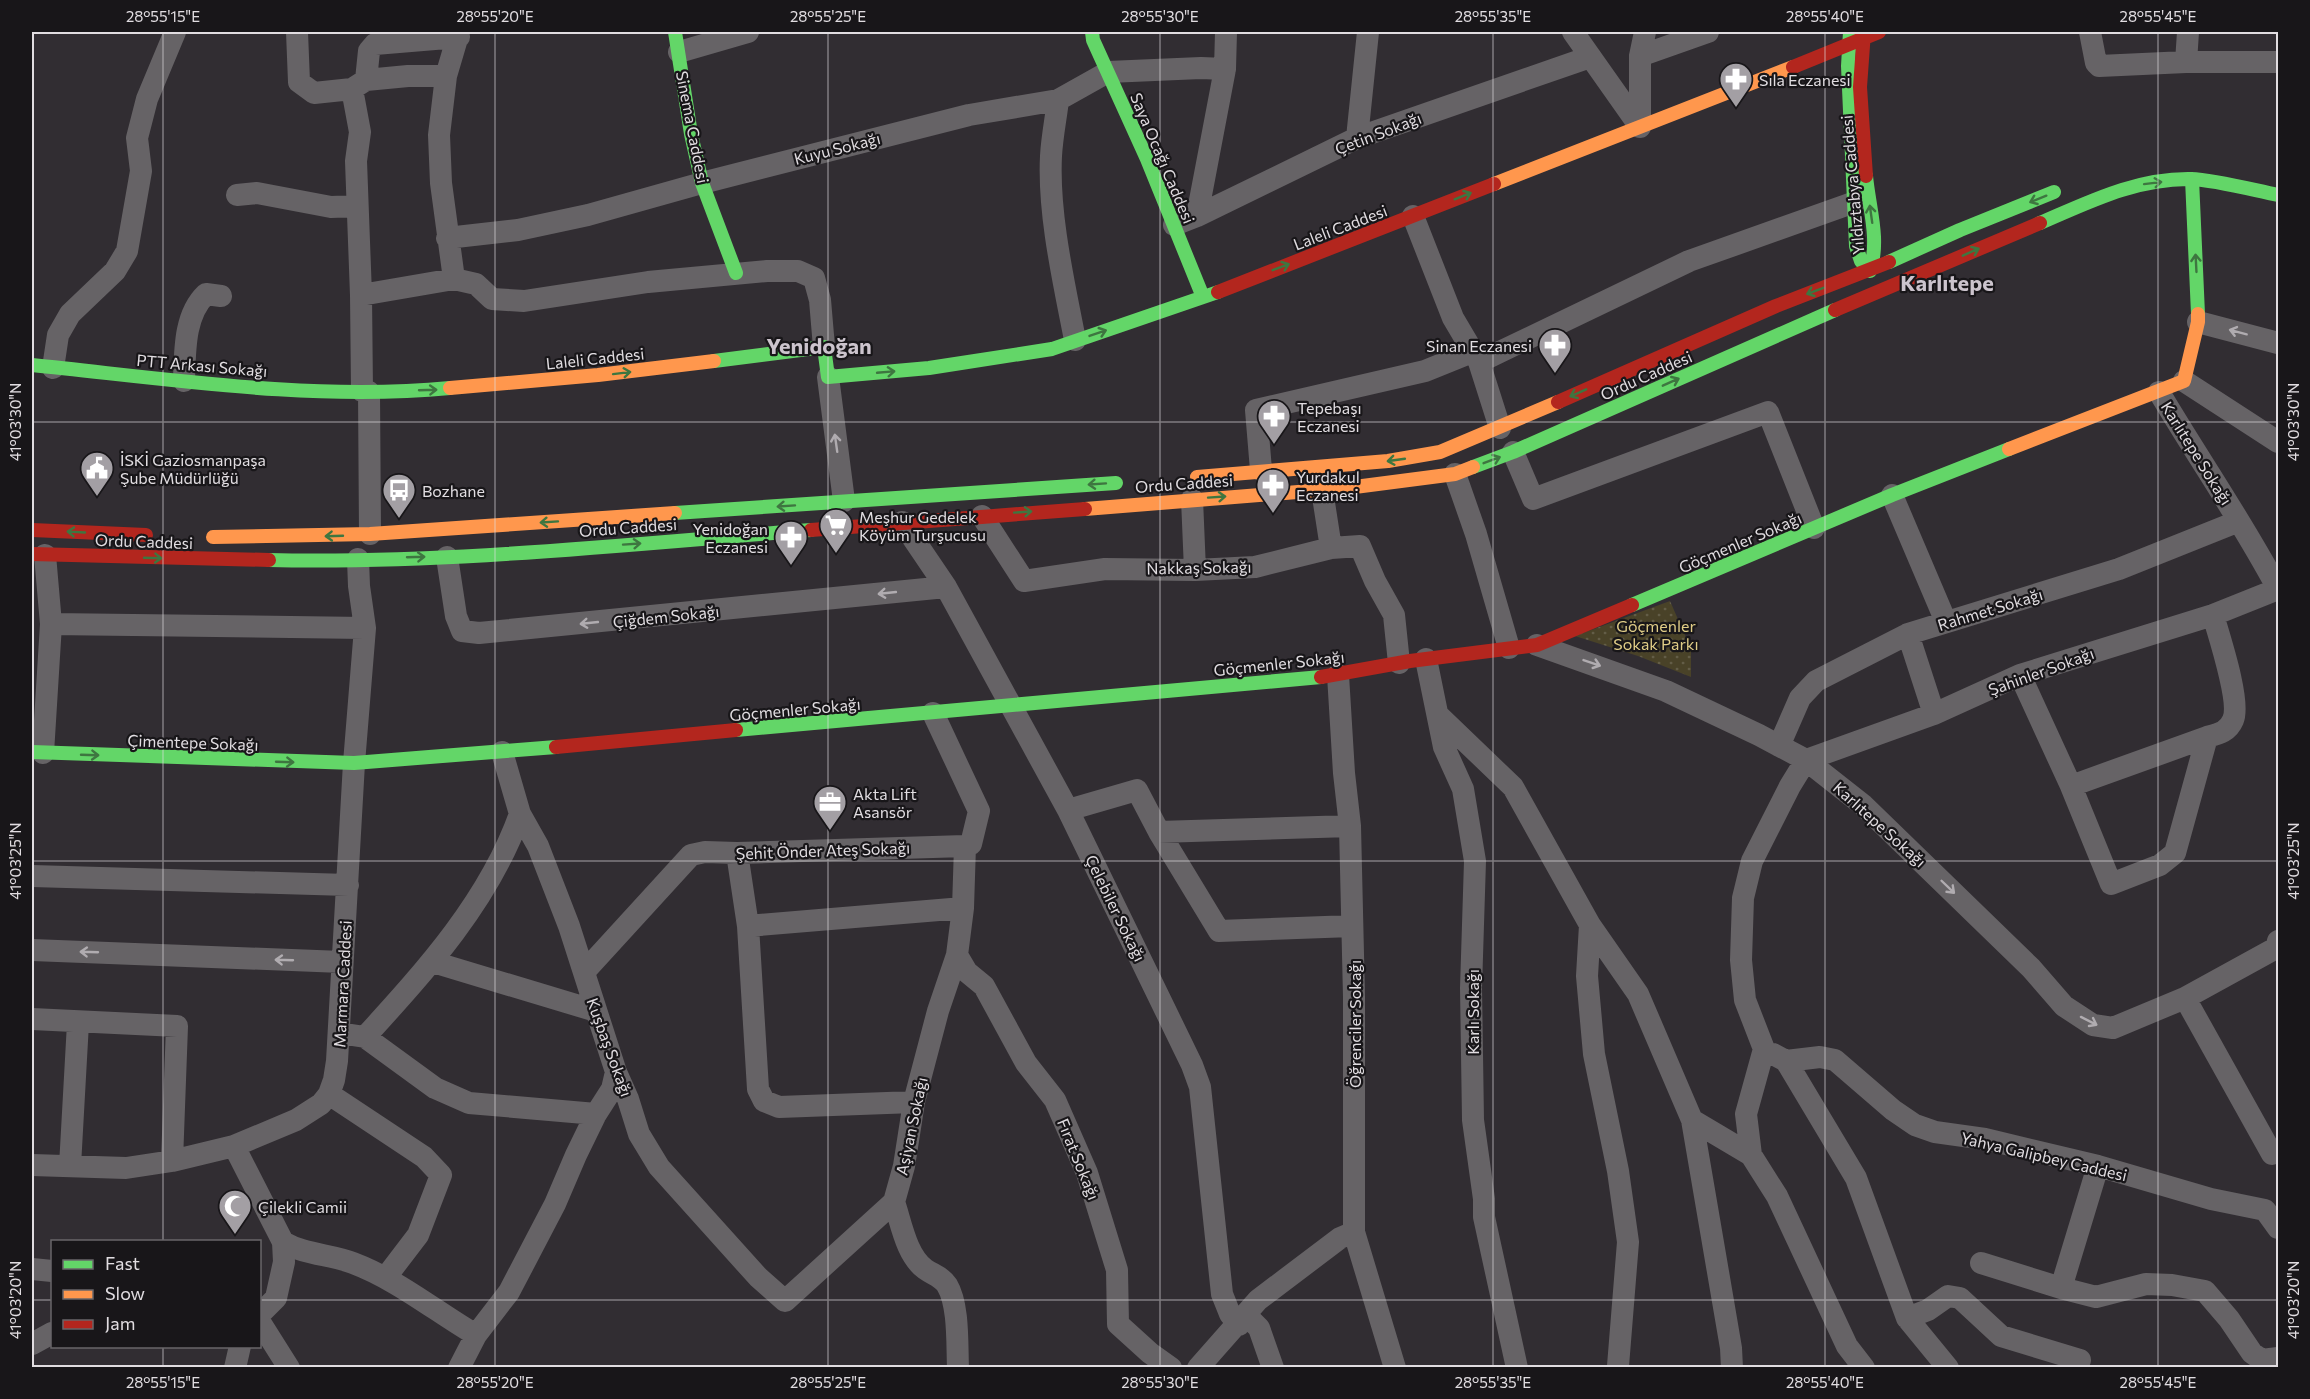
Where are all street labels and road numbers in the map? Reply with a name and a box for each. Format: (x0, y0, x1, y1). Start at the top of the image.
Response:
street label: Sinema Caddesi (673, 69, 713, 185)
street label: Saya Ocağı Caddesi (1127, 90, 1199, 226)
street label: Çetin Sokağı (1332, 108, 1424, 158)
street label: Yıldıztabya Caddesi (1836, 114, 1868, 256)
street label: Kuyu Sokağı (792, 128, 882, 168)
street label: Laleli Caddesi (1290, 200, 1390, 254)
street label: Laleli Caddesi (545, 343, 645, 373)
street label: Ordu Caddesi (1597, 346, 1695, 404)
street label: PTT Arkası Sokağı (136, 350, 268, 380)
street label: Karlıtepe Sokağı (2158, 398, 2236, 508)
street label: Ordu Caddesi (1134, 470, 1234, 496)
street label: Göçmenler Sokağı (1676, 508, 1804, 576)
street label: Ordu Caddesi (578, 514, 678, 540)
street label: Ordu Caddesi (95, 530, 193, 552)
street label: Nakkaş Sokağı (1146, 557, 1252, 577)
street label: Rahmet Sokağı (1935, 584, 2045, 634)
street label: Çiğdem Sokağı (612, 601, 720, 631)
street label: Şahinler Sokağı (1986, 643, 2096, 699)
street label: Göçmenler Sokağı (1213, 647, 1345, 679)
street label: Göçmenler Sokağı (729, 694, 861, 724)
street label: Çimentepe Sokağı (127, 730, 259, 754)
street label: Karlıtepe Sokağı (1830, 777, 1930, 871)
street label: Şehit Önder Ateş Sokağı (735, 837, 911, 863)
street label: Çelebiler Sokağı (1082, 852, 1150, 964)
street label: Marmara Caddesi (329, 920, 355, 1048)
street label: Öğrenciler Sokağı (1345, 960, 1364, 1088)
street label: Karlı Sokağı (1463, 969, 1482, 1055)
street label: Kuşbaş Sokağı (583, 995, 637, 1099)
street label: Aşiyan Sokağı (891, 1075, 931, 1177)
street label: Fırat Sokağı (1054, 1116, 1104, 1202)
street label: Yahya Galipbey Caddesi (1959, 1128, 2129, 1184)

